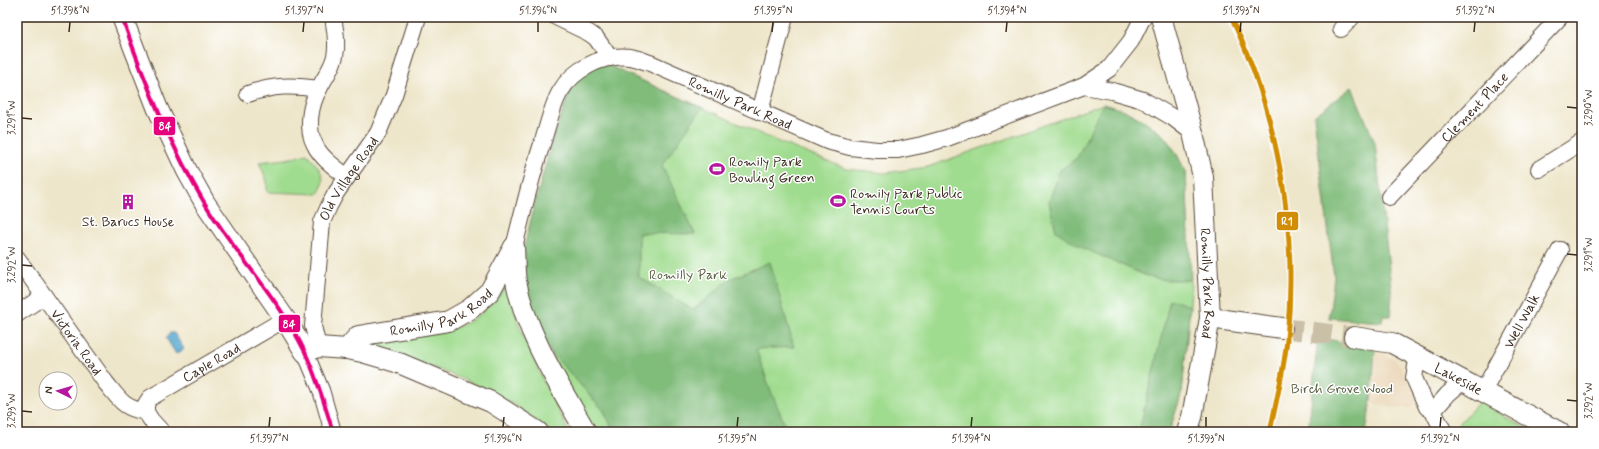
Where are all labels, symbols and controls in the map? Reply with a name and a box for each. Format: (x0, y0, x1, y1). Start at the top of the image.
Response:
text: 51.398°N (51, 4, 90, 18)
text: 51.397°N (285, 4, 324, 18)
text: 51.396°N (519, 4, 557, 18)
text: 51.395°N (754, 4, 793, 18)
text: 51.394°N (987, 4, 1027, 18)
text: 51.393°N (1222, 4, 1260, 18)
text: 51.392°N (1455, 4, 1495, 18)
street label: Clement Place (1437, 69, 1513, 147)
street label: Romilly Park Road (686, 73, 794, 134)
text: 3.290°W (1582, 90, 1596, 126)
text: 3.291°W (5, 101, 19, 135)
line badge: 84 (153, 116, 176, 136)
text: 84 (159, 120, 172, 134)
street label: Old Village Road (316, 133, 383, 224)
place label: Romily Park Bowling Green (729, 153, 815, 189)
sports icon: Romily Park Bowling Green (708, 160, 726, 178)
place label: Romily Park Public Tennis Courts (850, 185, 963, 219)
sports icon: Romily Park Public Tennis Courts (829, 192, 847, 210)
building icon: St. Barucs House (119, 193, 137, 211)
line badge: R1 (1276, 211, 1299, 231)
place label: St. Barucs House (82, 213, 175, 231)
text: R1 (1281, 215, 1293, 229)
street label: Romilly Park Road (1196, 228, 1218, 340)
text: 3.291°W (1582, 238, 1596, 272)
text: 3.292°W (5, 247, 19, 283)
park label: Romilly Park (649, 266, 727, 284)
street label: Romilly Park Road (389, 285, 497, 341)
street label: Well Walk (1500, 291, 1544, 352)
street label: Victoria Road (46, 306, 106, 379)
line badge: 84 (278, 314, 301, 333)
text: 84 (283, 318, 296, 332)
street label: Caple Road (179, 339, 244, 387)
street label: Lakeside (1431, 359, 1486, 400)
north arrow (38, 371, 78, 411)
park label: Birch Grove Wood (1291, 380, 1393, 398)
text: 3.292°W (1582, 383, 1596, 419)
text: N (42, 386, 56, 394)
text: 3.293°W (5, 394, 19, 428)
text: 51.397°N (250, 432, 289, 446)
text: 51.396°N (484, 432, 522, 446)
text: 51.395°N (718, 432, 757, 446)
text: 51.394°N (951, 432, 991, 446)
text: 51.393°N (1187, 432, 1225, 446)
text: 51.392°N (1420, 432, 1460, 446)

